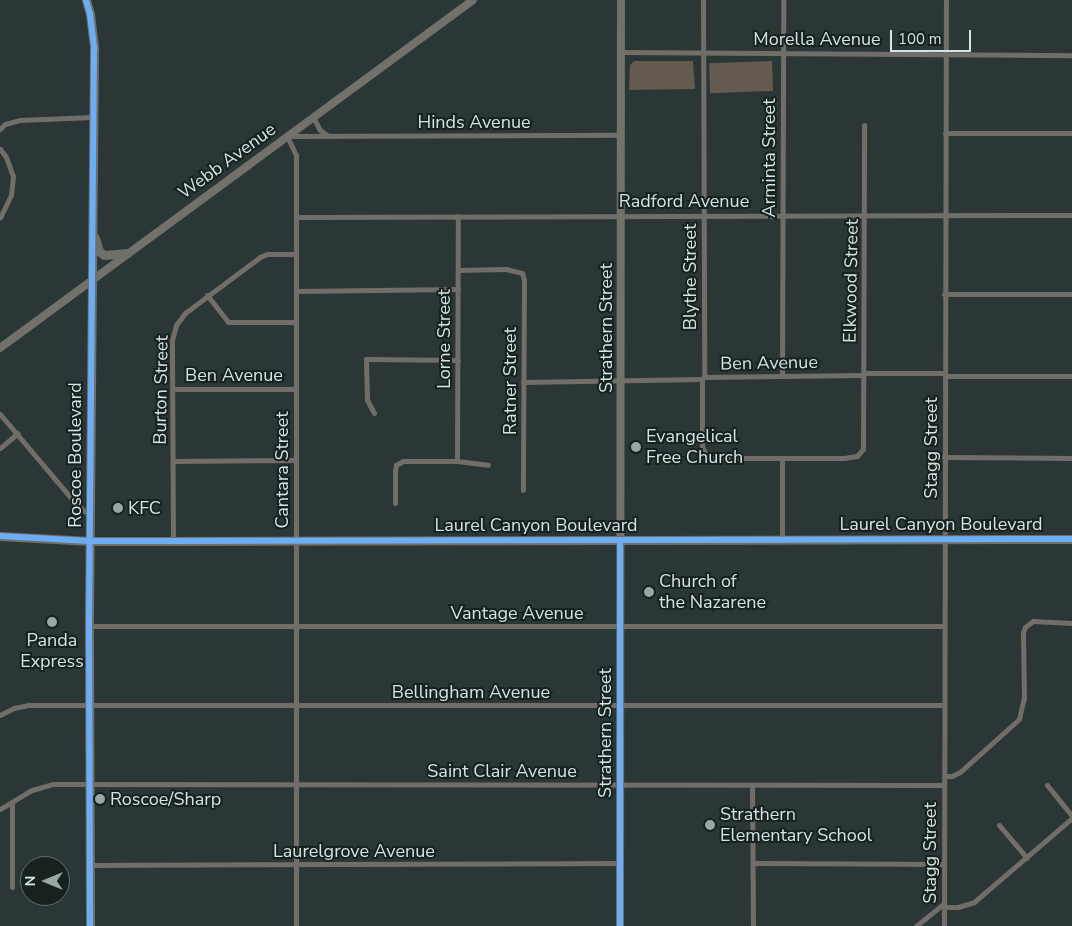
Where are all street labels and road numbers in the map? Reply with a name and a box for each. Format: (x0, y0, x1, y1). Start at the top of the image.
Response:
street label: Morella Avenue (753, 28, 881, 50)
street label: Arminta Street (758, 99, 780, 217)
street label: Hinds Avenue (417, 111, 531, 133)
street label: Webb Avenue (174, 118, 280, 204)
street label: Radford Avenue (619, 190, 749, 212)
street label: Elkwood Street (839, 219, 863, 343)
street label: Blythe Street (679, 224, 701, 330)
street label: Strathern Street (595, 263, 617, 393)
street label: Lorne Street (433, 289, 455, 389)
street label: Ratner Street (499, 327, 521, 435)
street label: Burton Street (149, 335, 173, 445)
street label: Ben Avenue (720, 351, 818, 375)
street label: Ben Avenue (185, 364, 283, 386)
street label: Roscoe Boulevard (64, 382, 86, 528)
street label: Stagg Street (920, 397, 942, 499)
street label: Cantara Street (271, 411, 293, 529)
street label: Laurel Canyon Boulevard (839, 513, 1043, 535)
street label: Laurel Canyon Boulevard (434, 514, 638, 536)
street label: Vantage Avenue (451, 602, 583, 624)
street label: Strathern Street (594, 668, 616, 798)
street label: Bellingham Avenue (392, 681, 550, 703)
street label: Saint Clair Avenue (427, 760, 577, 782)
street label: Stagg Street (919, 802, 941, 904)
street label: Laurelgrove Avenue (273, 840, 435, 862)

